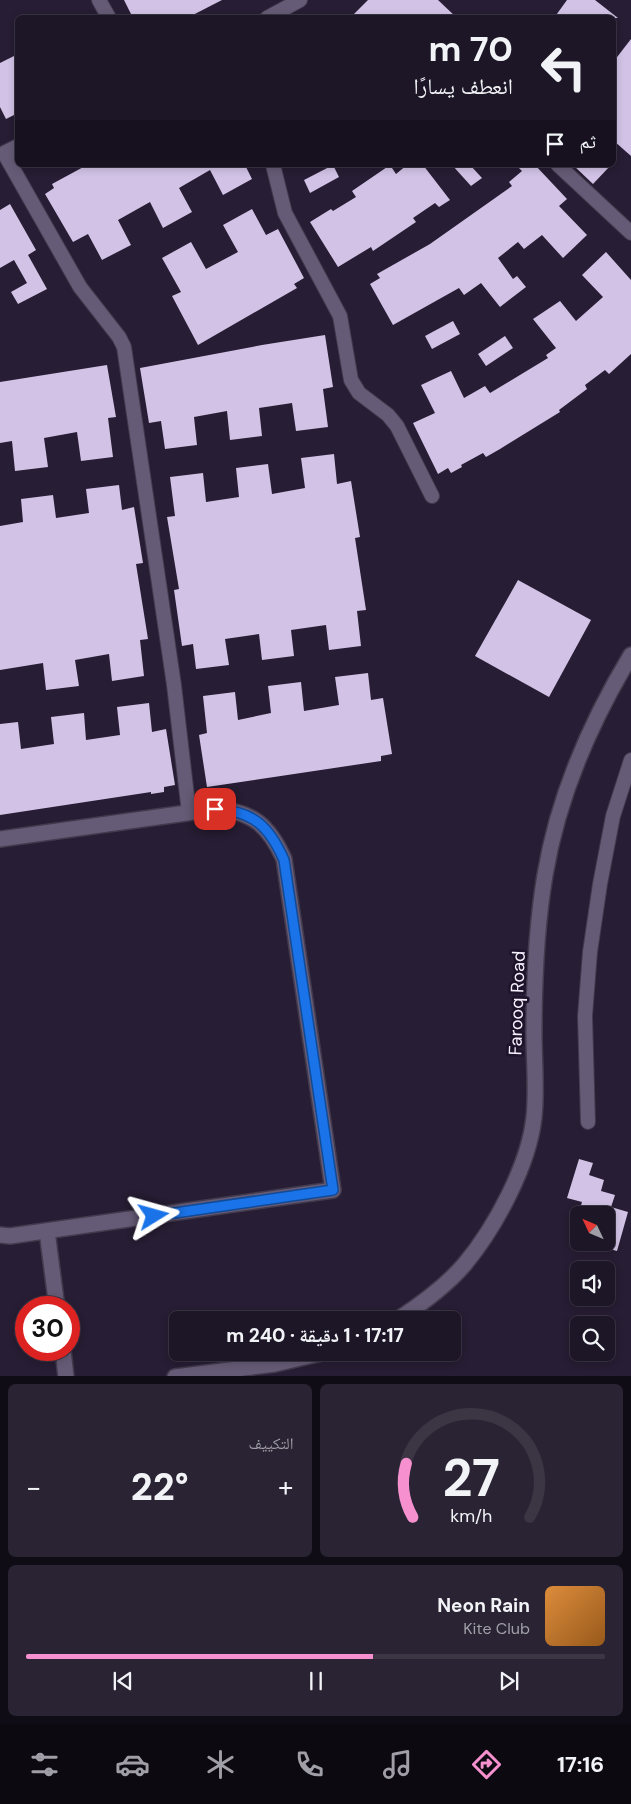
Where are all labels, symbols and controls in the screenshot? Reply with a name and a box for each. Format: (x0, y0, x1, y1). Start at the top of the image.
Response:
text: 70 m (429, 26, 513, 72)
icon: left (531, 35, 596, 100)
text: انعطف يسارًا (414, 72, 513, 101)
text: ثم (579, 129, 596, 154)
icon: arrive (541, 130, 569, 158)
pin (194, 788, 236, 830)
icon: arrive (201, 795, 229, 823)
street label: Farooq Road (503, 950, 531, 1056)
position arrow (127, 1189, 179, 1241)
north arrow (570, 1206, 615, 1251)
map controls (570, 1206, 615, 1361)
button: sound (570, 1261, 615, 1306)
speed limit sign: 30 (15, 1296, 80, 1361)
button: search (570, 1316, 615, 1361)
text: 17:17 · 1 دقيقة · 240 m (226, 1323, 404, 1348)
text: التكييف (249, 1433, 294, 1454)
text: 27 (442, 1444, 500, 1512)
text: 22° (131, 1462, 189, 1512)
text: − (26, 1469, 41, 1506)
text: + (278, 1469, 294, 1506)
text: km/h (450, 1504, 492, 1528)
text: Neon Rain (437, 1593, 530, 1618)
text: Kite Club (463, 1618, 530, 1639)
icon: previous (109, 1667, 137, 1695)
icon: pause (302, 1667, 330, 1695)
icon: next (495, 1667, 523, 1695)
icon: filters (27, 1747, 62, 1782)
icon: car (115, 1747, 150, 1782)
icon: climate (203, 1747, 238, 1782)
icon: phone (292, 1747, 327, 1782)
icon: music (380, 1747, 415, 1782)
icon: directions (469, 1747, 504, 1782)
text: 17:16 (557, 1750, 604, 1779)

